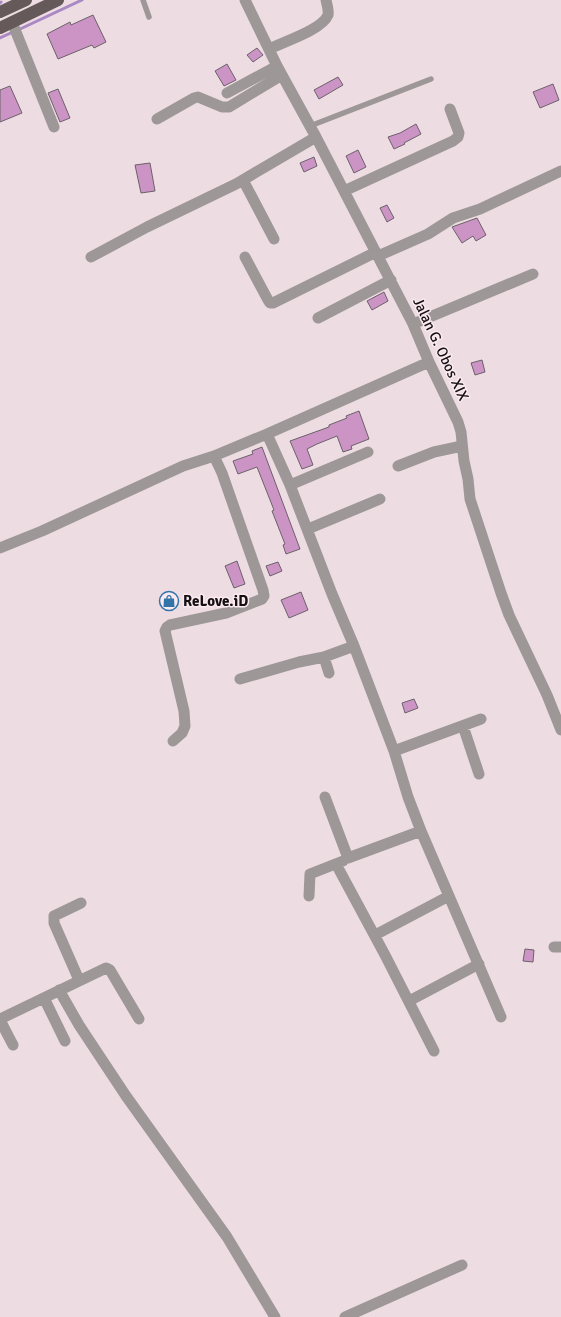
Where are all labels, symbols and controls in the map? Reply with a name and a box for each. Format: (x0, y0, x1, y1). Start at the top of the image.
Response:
street label: Jalan G. Obos XIX (409, 295, 473, 404)
shop icon: ReLove.iD (158, 590, 180, 612)
place label: ReLove.iD (183, 592, 248, 610)

